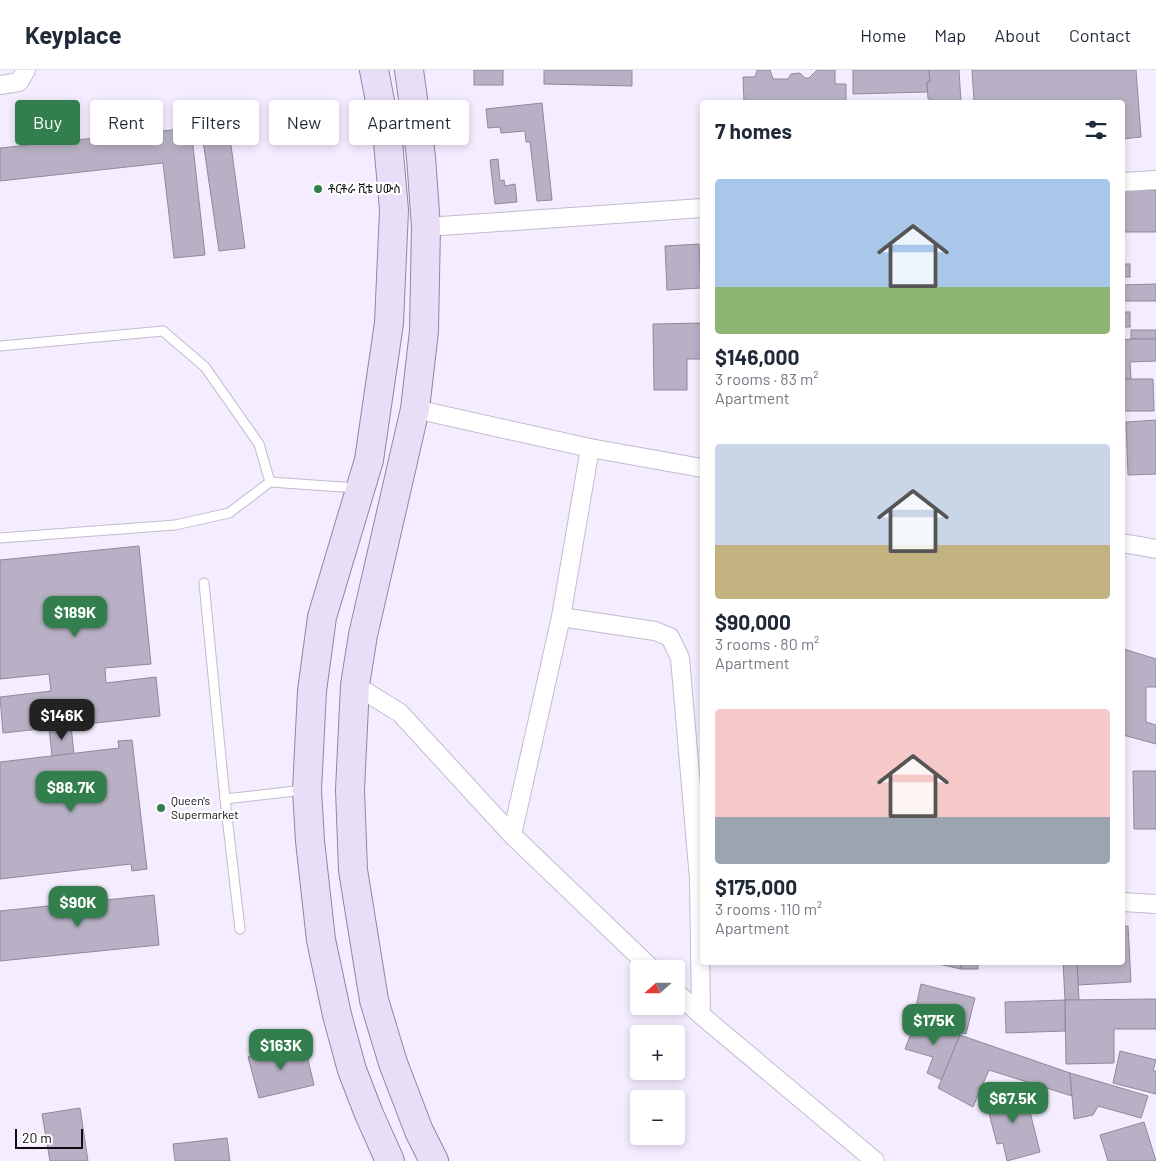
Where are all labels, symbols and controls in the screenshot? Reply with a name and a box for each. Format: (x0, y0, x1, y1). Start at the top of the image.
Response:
text: Keyplace (25, 20, 122, 49)
text: Home (860, 24, 906, 46)
text: Map (934, 24, 966, 46)
text: About (994, 24, 1041, 46)
text: Contact (1069, 24, 1131, 46)
chip: Buy (15, 100, 80, 145)
chip: Rent (90, 100, 163, 145)
chip: Filters (173, 100, 259, 145)
chip: New (269, 100, 339, 145)
chip: Apartment (349, 100, 469, 145)
icon: filters (1082, 116, 1110, 144)
text: 7 homes (715, 118, 792, 143)
place label: ቶርቶራ ቪቴ ሀውስ (328, 181, 401, 195)
marker: ቶርቶራ ቪቴ ሀውስ (312, 183, 324, 195)
icon: home (868, 211, 958, 301)
text: $146,000 (715, 344, 799, 369)
text: 3 rooms · 83 m² (715, 369, 819, 388)
text: Apartment (715, 388, 790, 407)
icon: home (868, 476, 958, 566)
pin: $189K (40, 596, 110, 638)
text: $189K (54, 602, 96, 621)
text: $90,000 (715, 609, 791, 634)
text: 3 rooms · 80 m² (715, 634, 819, 653)
text: Apartment (715, 653, 790, 672)
pin: $146K (27, 698, 97, 741)
text: $146K (40, 705, 84, 724)
icon: home (868, 741, 958, 831)
pin: $88.7K (30, 770, 112, 813)
text: $88.7K (47, 777, 95, 796)
place label: Queen's Supermarket (171, 793, 239, 821)
marker: Queen's Supermarket (155, 802, 167, 814)
text: $175,000 (715, 874, 797, 899)
pin: $90K (48, 886, 108, 928)
text: $90K (60, 892, 96, 911)
text: 3 rooms · 110 m² (715, 899, 822, 918)
text: Apartment (715, 918, 790, 937)
north arrow (630, 960, 685, 1015)
map controls (630, 960, 685, 1145)
pin: $175K (899, 1004, 969, 1046)
text: $175K (913, 1010, 955, 1029)
button: + (630, 1025, 685, 1080)
pin: $163K (246, 1028, 316, 1071)
text: $163K (260, 1035, 302, 1054)
pin: $67.5K (972, 1082, 1054, 1124)
text: $67.5K (989, 1088, 1037, 1107)
button: − (630, 1090, 685, 1145)
scale bar (15, 1126, 82, 1149)
text: 20 m (22, 1129, 52, 1146)

